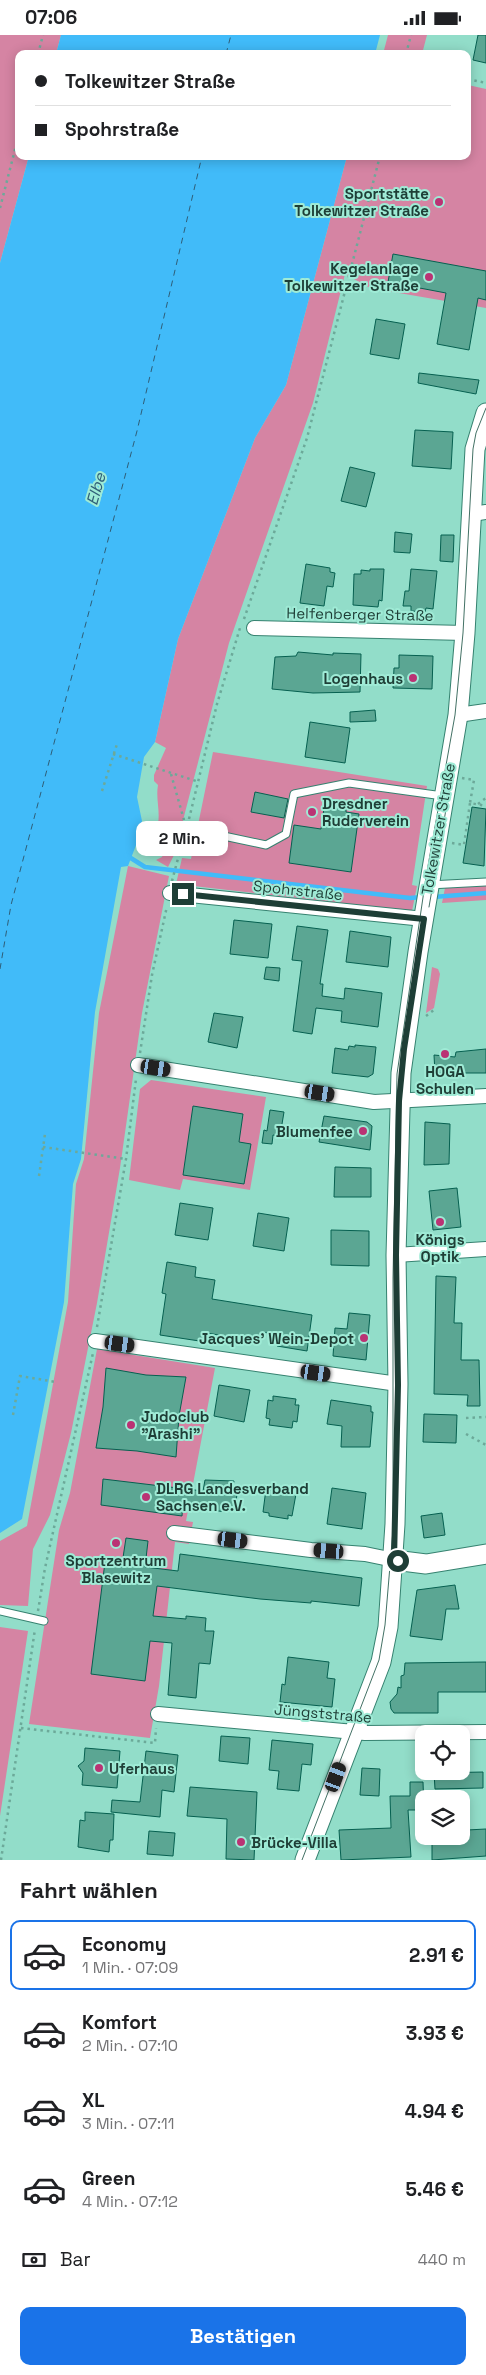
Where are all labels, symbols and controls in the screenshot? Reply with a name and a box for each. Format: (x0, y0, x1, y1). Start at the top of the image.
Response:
text: 07:06 (25, 5, 77, 30)
text: Tolkewitzer Straße (65, 69, 236, 94)
text: Spohrstraße (65, 117, 179, 142)
place label: Sportstätte Tolkewitzer Straße (294, 184, 429, 220)
marker: Sportstätte Tolkewitzer Straße (433, 196, 445, 208)
place label: Kegelanlage Tolkewitzer Straße (284, 259, 419, 295)
marker: Kegelanlage Tolkewitzer Straße (423, 271, 435, 283)
water label: Elbe (81, 470, 111, 508)
street label: Helfenberger Straße (286, 603, 434, 625)
place label: Logenhaus (323, 669, 403, 688)
marker: Logenhaus (407, 672, 419, 684)
street label: Tolkewitzer Straße (417, 761, 459, 896)
place label: Dresdner Ruderverein (322, 794, 409, 830)
marker: Dresdner Ruderverein (306, 806, 318, 818)
callout: 2 Min. (137, 821, 229, 857)
text: 2 Min. (159, 828, 205, 849)
street label: Spohrstraße (252, 876, 344, 904)
route end (172, 883, 194, 905)
marker: HOGA Schulen (439, 1048, 451, 1060)
car (140, 1058, 171, 1078)
place label: HOGA Schulen (416, 1062, 474, 1098)
car (304, 1083, 335, 1103)
place label: Blumenfee (276, 1122, 353, 1141)
marker: Blumenfee (357, 1125, 369, 1137)
marker: Königs Optik (434, 1216, 446, 1228)
place label: Königs Optik (415, 1230, 465, 1266)
place label: Jacques’ Wein-Depot (199, 1329, 354, 1348)
marker: Jacques’ Wein-Depot (358, 1332, 370, 1344)
car (104, 1334, 135, 1354)
car (300, 1363, 331, 1383)
place label: Judoclub "Arashi" (141, 1407, 209, 1443)
marker: Judoclub "Arashi" (125, 1419, 137, 1431)
place label: DLRG Landesverband Sachsen e.V. (156, 1479, 309, 1515)
marker: DLRG Landesverband Sachsen e.V. (140, 1491, 152, 1503)
car (217, 1531, 248, 1549)
marker: Sportzentrum Blasewitz (110, 1537, 122, 1549)
car (313, 1542, 344, 1560)
route start (387, 1550, 409, 1572)
place label: Sportzentrum Blasewitz (66, 1551, 166, 1587)
street label: Jüngststraße (273, 1699, 373, 1727)
map controls (415, 1725, 470, 1845)
button: locate (415, 1725, 470, 1780)
place label: Uferhaus (109, 1759, 175, 1778)
car (323, 1760, 348, 1794)
marker: Uferhaus (93, 1762, 105, 1774)
button: layers (415, 1790, 470, 1845)
place label: Brücke-Villa (251, 1833, 338, 1852)
marker: Brücke-Villa (235, 1836, 247, 1848)
text: Fahrt wählen (20, 1876, 158, 1904)
text: Economy (82, 1932, 166, 1957)
icon: car (22, 1933, 67, 1978)
text: 2.91 € (409, 1943, 464, 1968)
text: 1 Min. · 07:09 (82, 1957, 178, 1978)
text: Komfort (82, 2010, 157, 2035)
icon: car (22, 2011, 67, 2056)
text: 3.93 € (406, 2021, 464, 2046)
text: 2 Min. · 07:10 (82, 2035, 178, 2056)
text: XL (82, 2088, 105, 2113)
icon: car (22, 2089, 67, 2134)
text: 4.94 € (405, 2099, 464, 2124)
text: 3 Min. · 07:11 (82, 2113, 175, 2134)
text: Green (82, 2166, 135, 2191)
icon: car (22, 2167, 67, 2212)
text: 5.46 € (405, 2177, 464, 2202)
text: 4 Min. · 07:12 (82, 2191, 178, 2212)
icon: cash (20, 2246, 48, 2274)
text: Bar (60, 2247, 91, 2272)
text: 440 m (418, 2249, 466, 2270)
button: Bestätigen (20, 2307, 466, 2365)

